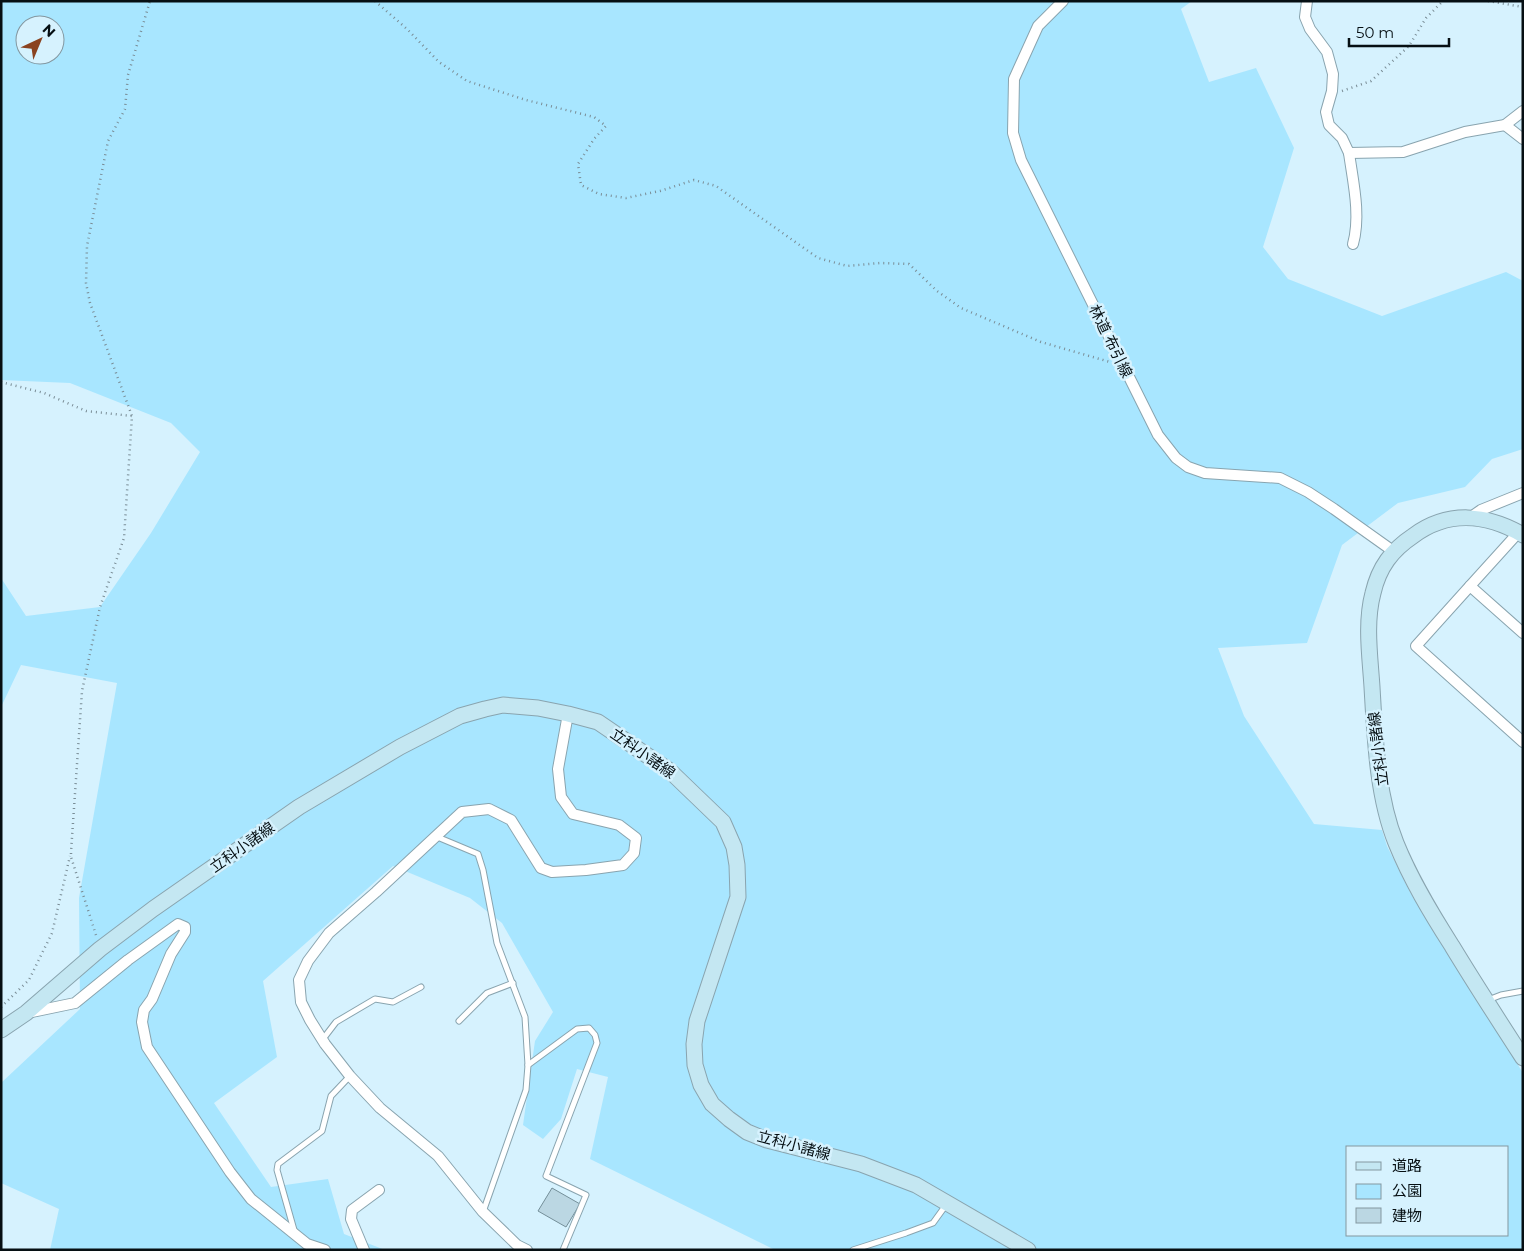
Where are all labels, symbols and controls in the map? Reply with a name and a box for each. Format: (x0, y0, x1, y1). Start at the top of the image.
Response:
north arrow (15, 15, 65, 65)
scale bar (1349, 15, 1449, 47)
text: N (39, 20, 59, 41)
text: 50 m (1356, 23, 1394, 42)
street label: 林道 布引線 (1085, 301, 1137, 381)
street label: 立科小諸線 (1364, 711, 1392, 787)
street label: 立科小諸線 (607, 724, 679, 782)
street label: 立科小諸線 (206, 818, 278, 876)
street label: 立科小諸線 (755, 1126, 833, 1164)
legend (1346, 1146, 1509, 1236)
text: 道路 (1392, 1156, 1422, 1175)
text: 公園 (1392, 1181, 1422, 1200)
text: 建物 (1392, 1206, 1422, 1225)

